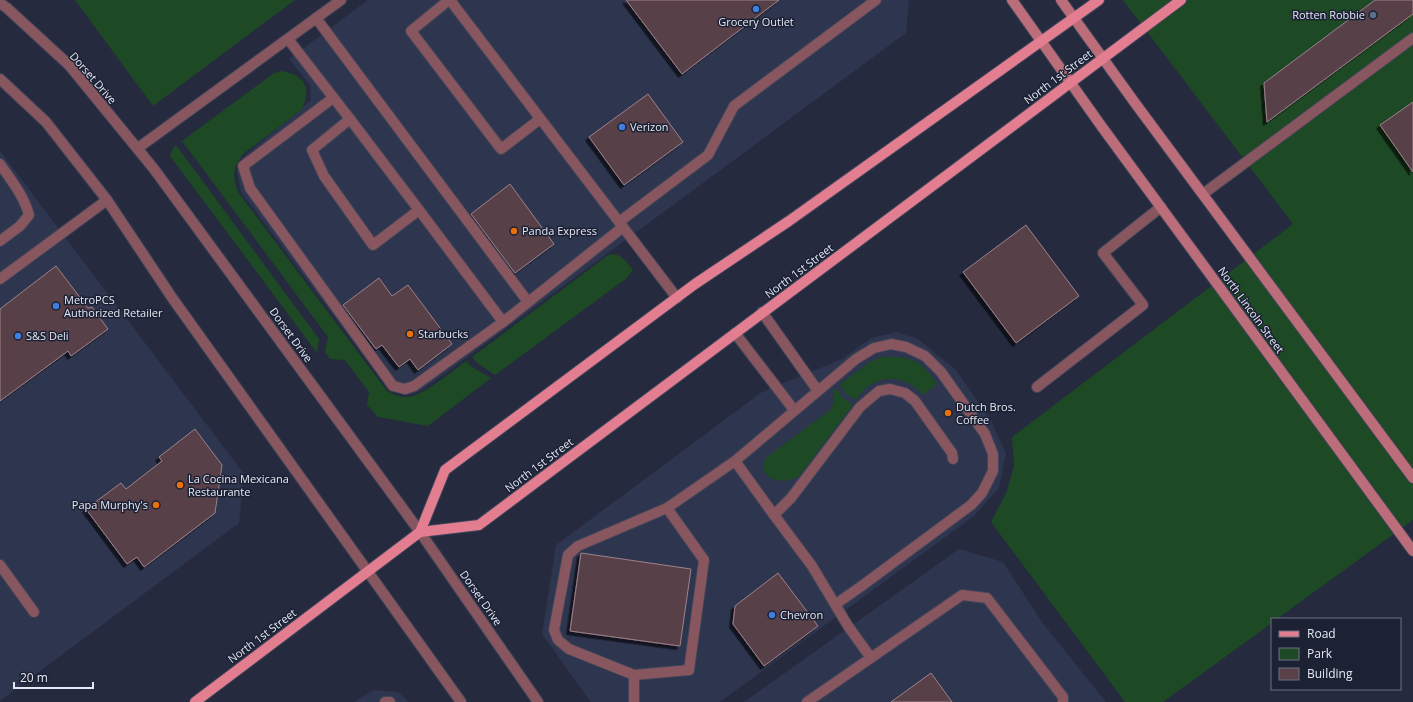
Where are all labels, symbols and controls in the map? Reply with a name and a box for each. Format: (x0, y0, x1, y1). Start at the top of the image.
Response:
marker: Grocery Outlet (751, 4, 761, 14)
place label: Rotten Robbie (1292, 7, 1365, 22)
marker: Rotten Robbie (1368, 10, 1378, 20)
place label: Grocery Outlet (718, 14, 794, 29)
street label: North 1st Street (1020, 46, 1095, 107)
street label: Dorset Drive (67, 49, 120, 107)
place label: Verizon (630, 119, 669, 134)
marker: Verizon (617, 122, 627, 132)
place label: Panda Express (522, 223, 597, 238)
marker: Panda Express (509, 226, 519, 236)
street label: North 1st Street (761, 240, 836, 301)
street label: North Lincoln Street (1215, 264, 1288, 356)
place label: MetroPCS Authorized Retailer (64, 292, 163, 320)
marker: MetroPCS Authorized Retailer (51, 301, 61, 311)
street label: Dorset Drive (266, 304, 316, 365)
place label: Starbucks (418, 326, 468, 341)
place label: S&S Deli (26, 328, 69, 343)
marker: Starbucks (405, 329, 415, 339)
marker: S&S Deli (13, 331, 23, 341)
place label: Dutch Bros. Coffee (956, 399, 1016, 427)
marker: Dutch Bros. Coffee (943, 408, 953, 418)
street label: North 1st Street (501, 434, 576, 495)
place label: La Cocina Mexicana Restaurante (188, 471, 289, 499)
marker: La Cocina Mexicana Restaurante (175, 480, 185, 490)
place label: Papa Murphy's (72, 497, 148, 512)
marker: Papa Murphy's (151, 500, 161, 510)
street label: Dorset Drive (457, 567, 506, 628)
street label: North 1st Street (224, 605, 299, 666)
place label: Chevron (780, 607, 823, 622)
marker: Chevron (767, 610, 777, 620)
legend (1271, 618, 1401, 690)
text: Road (1307, 625, 1336, 642)
text: Park (1307, 645, 1333, 662)
scale bar (14, 664, 93, 690)
text: Building (1307, 665, 1353, 682)
text: 20 m (20, 669, 48, 686)

